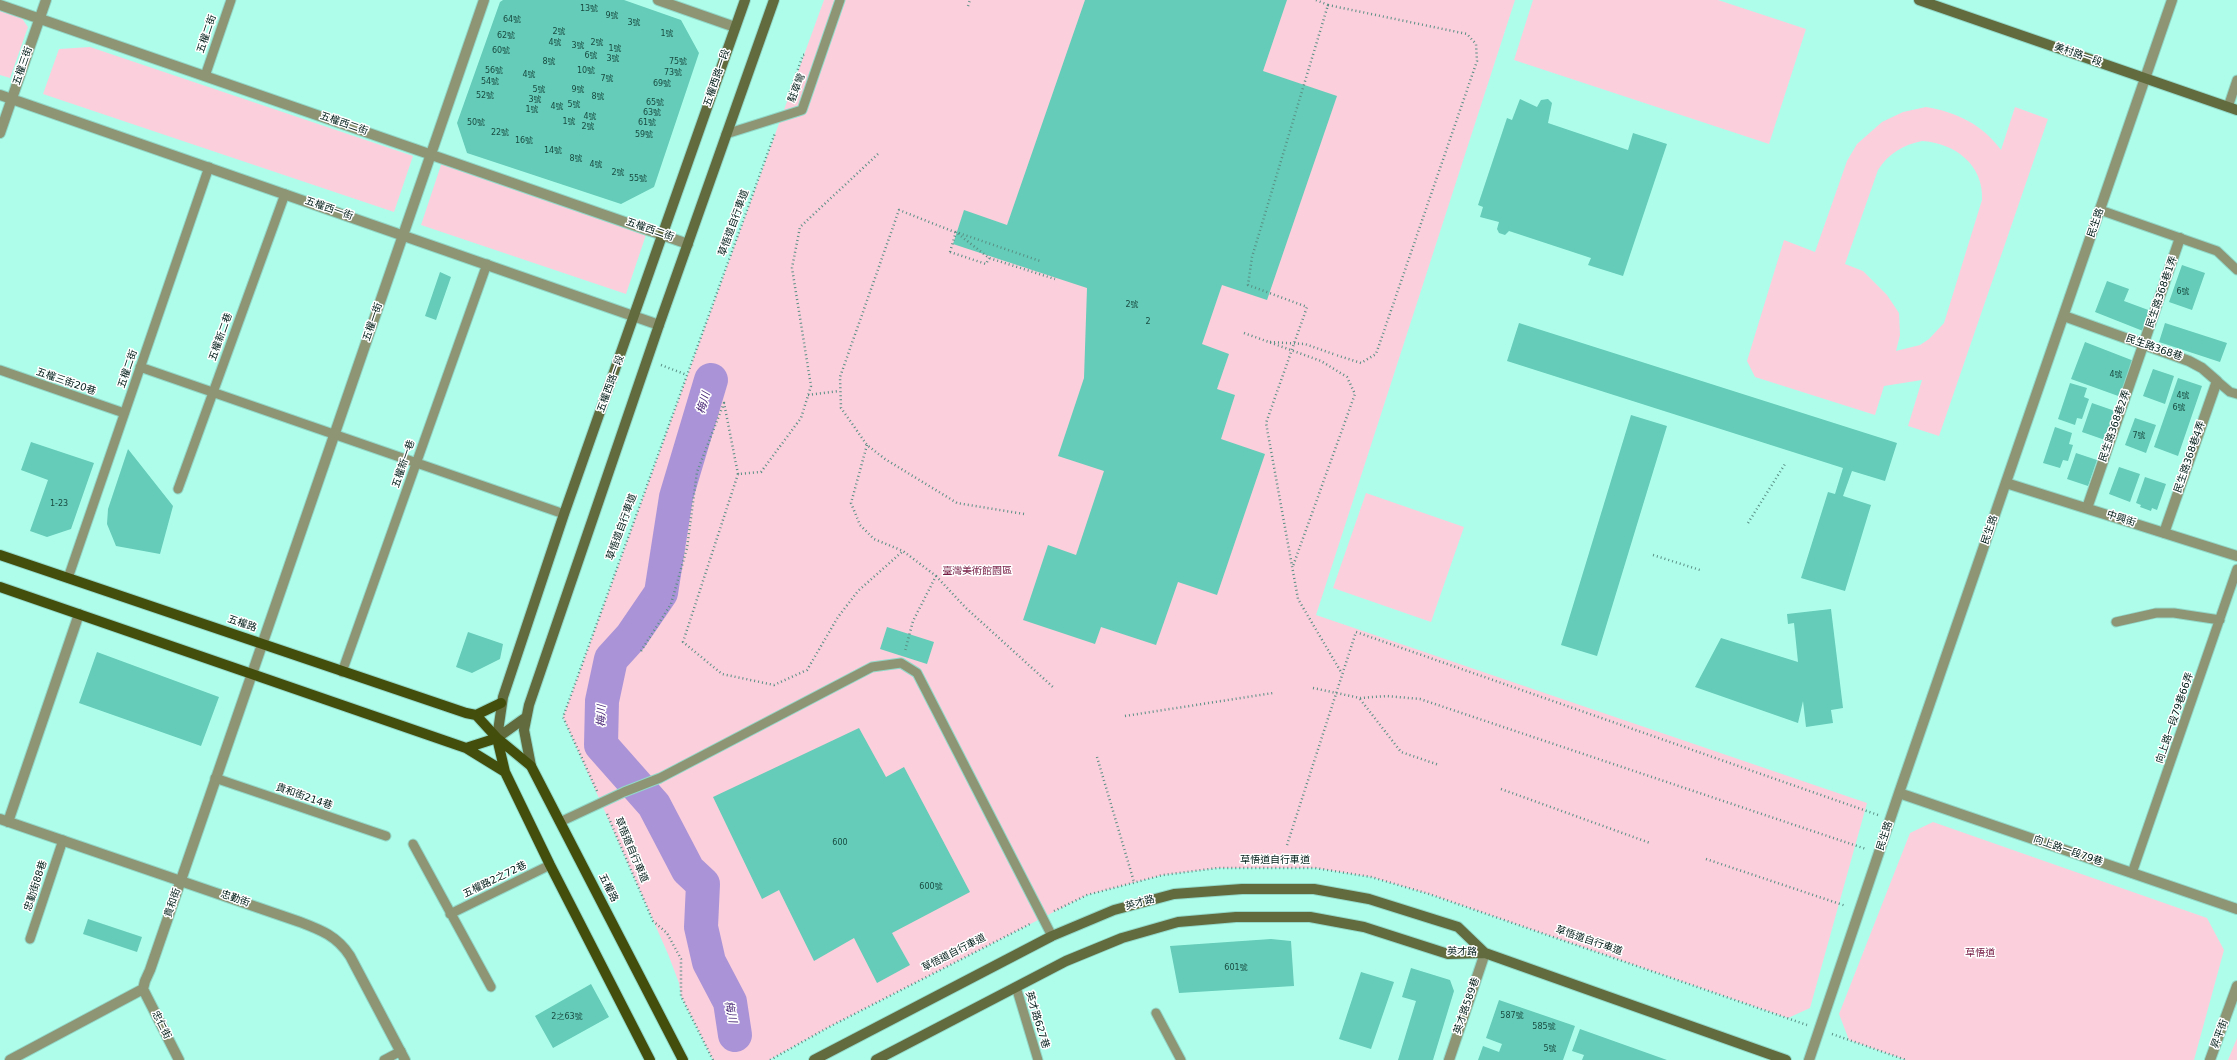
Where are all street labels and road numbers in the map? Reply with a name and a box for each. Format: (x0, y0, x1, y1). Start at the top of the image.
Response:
street label: 五權二街 (195, 13, 219, 55)
street label: 美村路一段 (2052, 41, 2104, 69)
street label: 五權三街 (11, 45, 35, 87)
street label: 五權西路一段 (702, 48, 732, 108)
street label: 駐車彎 (786, 72, 808, 104)
street label: 五權西二街 (318, 110, 370, 138)
street label: 草悟道自行車道 (716, 188, 752, 258)
street label: 五權西一街 (303, 195, 355, 223)
street label: 民生路 (2085, 207, 2107, 239)
street label: 五權西二街 (624, 216, 676, 244)
street label: 民生路368巷1弄 (2144, 254, 2180, 330)
street label: 五權一街 (361, 301, 385, 343)
street label: 五權新二巷 (207, 311, 235, 363)
street label: 民生路368巷 (2124, 333, 2184, 363)
street label: 五權二街 (116, 348, 140, 390)
street label: 五權西路一段 (595, 354, 627, 414)
street label: 五權三街20巷 (34, 366, 98, 398)
street label: 民生路368巷2弄 (2097, 388, 2133, 464)
street label: 民生路368巷4弄 (2172, 419, 2208, 495)
street label: 五權新一巷 (390, 438, 418, 490)
street label: 草悟道自行車道 (604, 492, 640, 562)
street label: 中興街 (2105, 509, 2137, 529)
street label: 民生路 (1979, 514, 2001, 546)
street label: 五權路 (226, 613, 258, 635)
street label: 向上路一段79巷66弄 (2154, 671, 2196, 765)
street label: 貴和街214巷 (274, 782, 334, 812)
street label: 草悟道自行車道 (612, 815, 650, 885)
street label: 民生路 (1875, 820, 1895, 852)
street label: 向上路一段79巷 (2032, 833, 2104, 869)
street label: 草悟道自行車道 (1240, 854, 1310, 866)
street label: 忠勤街88巷 (22, 859, 50, 913)
street label: 五權路2之72巷 (461, 859, 529, 901)
street label: 五權路 (596, 872, 620, 904)
street label: 貴和街 (162, 887, 184, 919)
street label: 忠勤街 (219, 888, 251, 910)
street label: 英才路 (1124, 893, 1156, 913)
street label: 草悟道自行車道 (1554, 924, 1624, 958)
street label: 草悟道自行車道 (920, 932, 988, 974)
street label: 英才路 (1447, 946, 1477, 958)
street label: 英才路589巷 (1452, 976, 1482, 1036)
street label: 英才路627巷 (1023, 990, 1051, 1050)
street label: 忠仁街 (149, 1009, 173, 1041)
street label: 昇平街 (2209, 1018, 2231, 1050)

